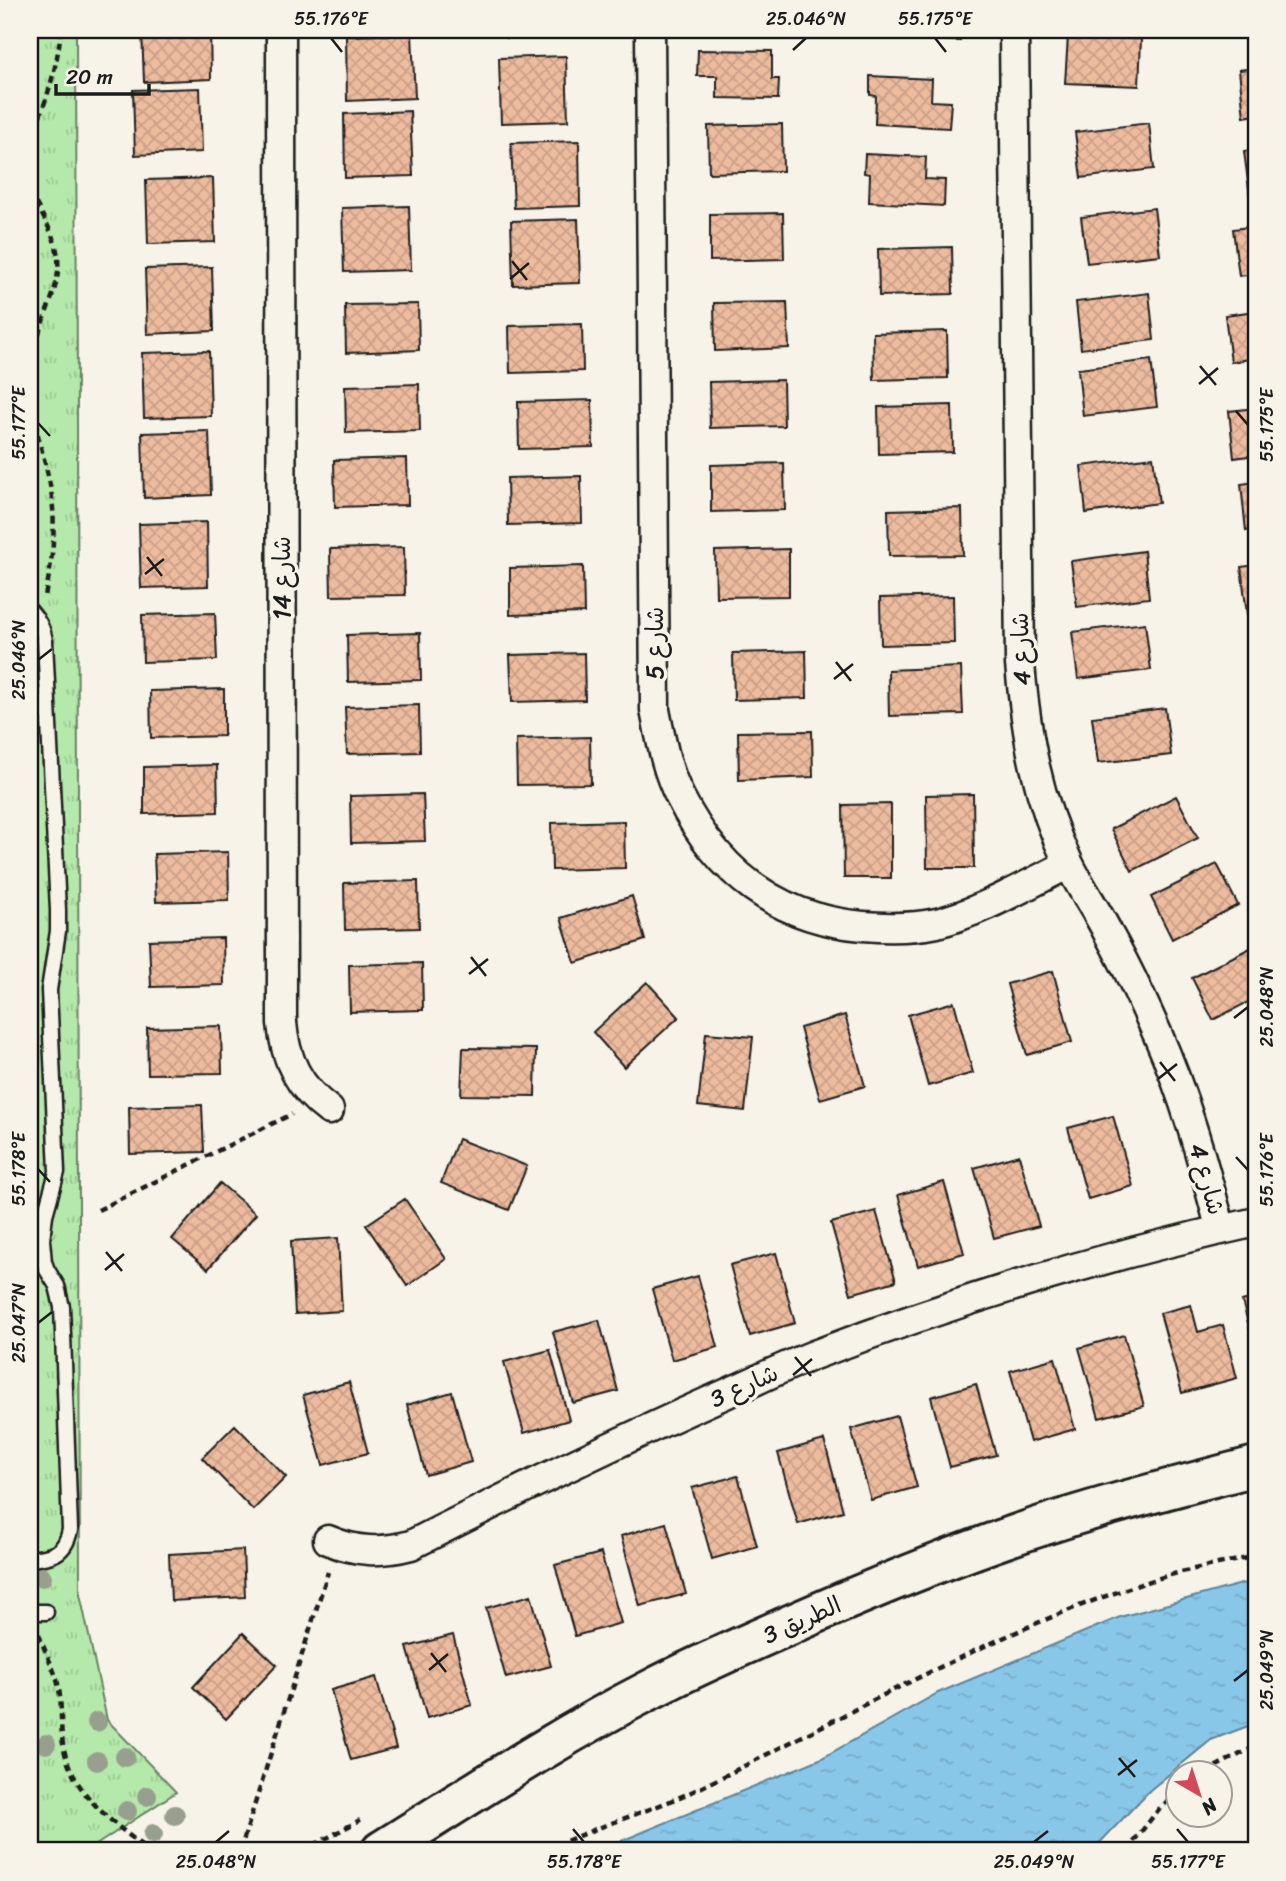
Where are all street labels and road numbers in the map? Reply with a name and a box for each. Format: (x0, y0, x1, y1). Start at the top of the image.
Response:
street label: شارع 14 (261, 536, 303, 620)
street label: شارع 5 (634, 607, 676, 679)
street label: شارع 4 (999, 612, 1043, 686)
street label: شارع 4 (1177, 1138, 1237, 1220)
street label: شارع 3 (703, 1352, 785, 1420)
street label: 3 الطريق (756, 1584, 848, 1656)

